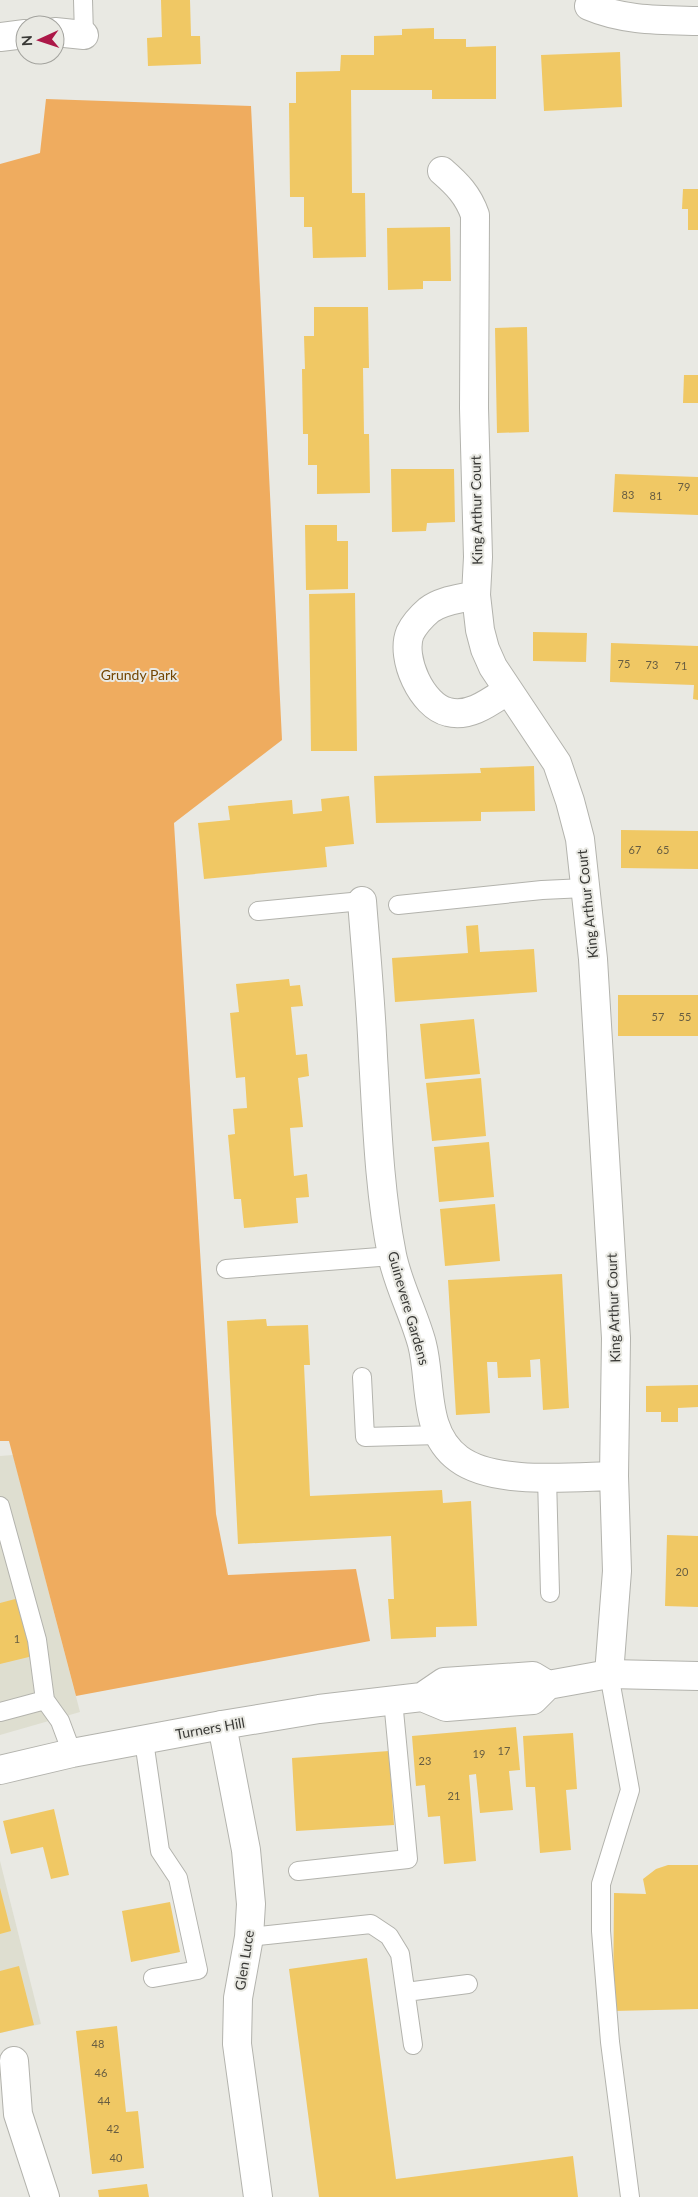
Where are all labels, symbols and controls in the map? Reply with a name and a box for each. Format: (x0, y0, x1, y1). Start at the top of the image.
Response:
north arrow (15, 15, 65, 65)
text: N (18, 35, 35, 47)
street label: King Arthur Court (467, 455, 485, 565)
house number: 79 (678, 480, 690, 493)
house number: 83 (622, 488, 634, 501)
house number: 81 (650, 489, 662, 502)
house number: 75 (618, 657, 630, 670)
house number: 73 (646, 658, 658, 671)
house number: 71 (675, 659, 687, 672)
park label: Grundy Park (101, 666, 178, 683)
house number: 67 (629, 843, 641, 856)
house number: 65 (657, 843, 669, 856)
street label: King Arthur Court (573, 849, 601, 959)
house number: 57 (652, 1010, 664, 1023)
house number: 55 (679, 1010, 691, 1023)
street label: Guinevere Gardens (385, 1249, 433, 1367)
street label: King Arthur Court (603, 1253, 623, 1363)
house number: 20 (676, 1565, 689, 1578)
house number: 1 (14, 1632, 20, 1645)
street label: Turners Hill (174, 1714, 246, 1742)
house number: 17 (498, 1744, 510, 1757)
house number: 19 (473, 1747, 485, 1760)
house number: 23 (419, 1754, 431, 1767)
house number: 21 (448, 1789, 460, 1802)
street label: Glen Luce (231, 1929, 257, 1991)
house number: 48 (92, 2037, 104, 2050)
house number: 46 (95, 2066, 107, 2079)
house number: 44 (98, 2094, 111, 2107)
house number: 42 (107, 2122, 119, 2135)
house number: 40 (110, 2151, 123, 2164)

